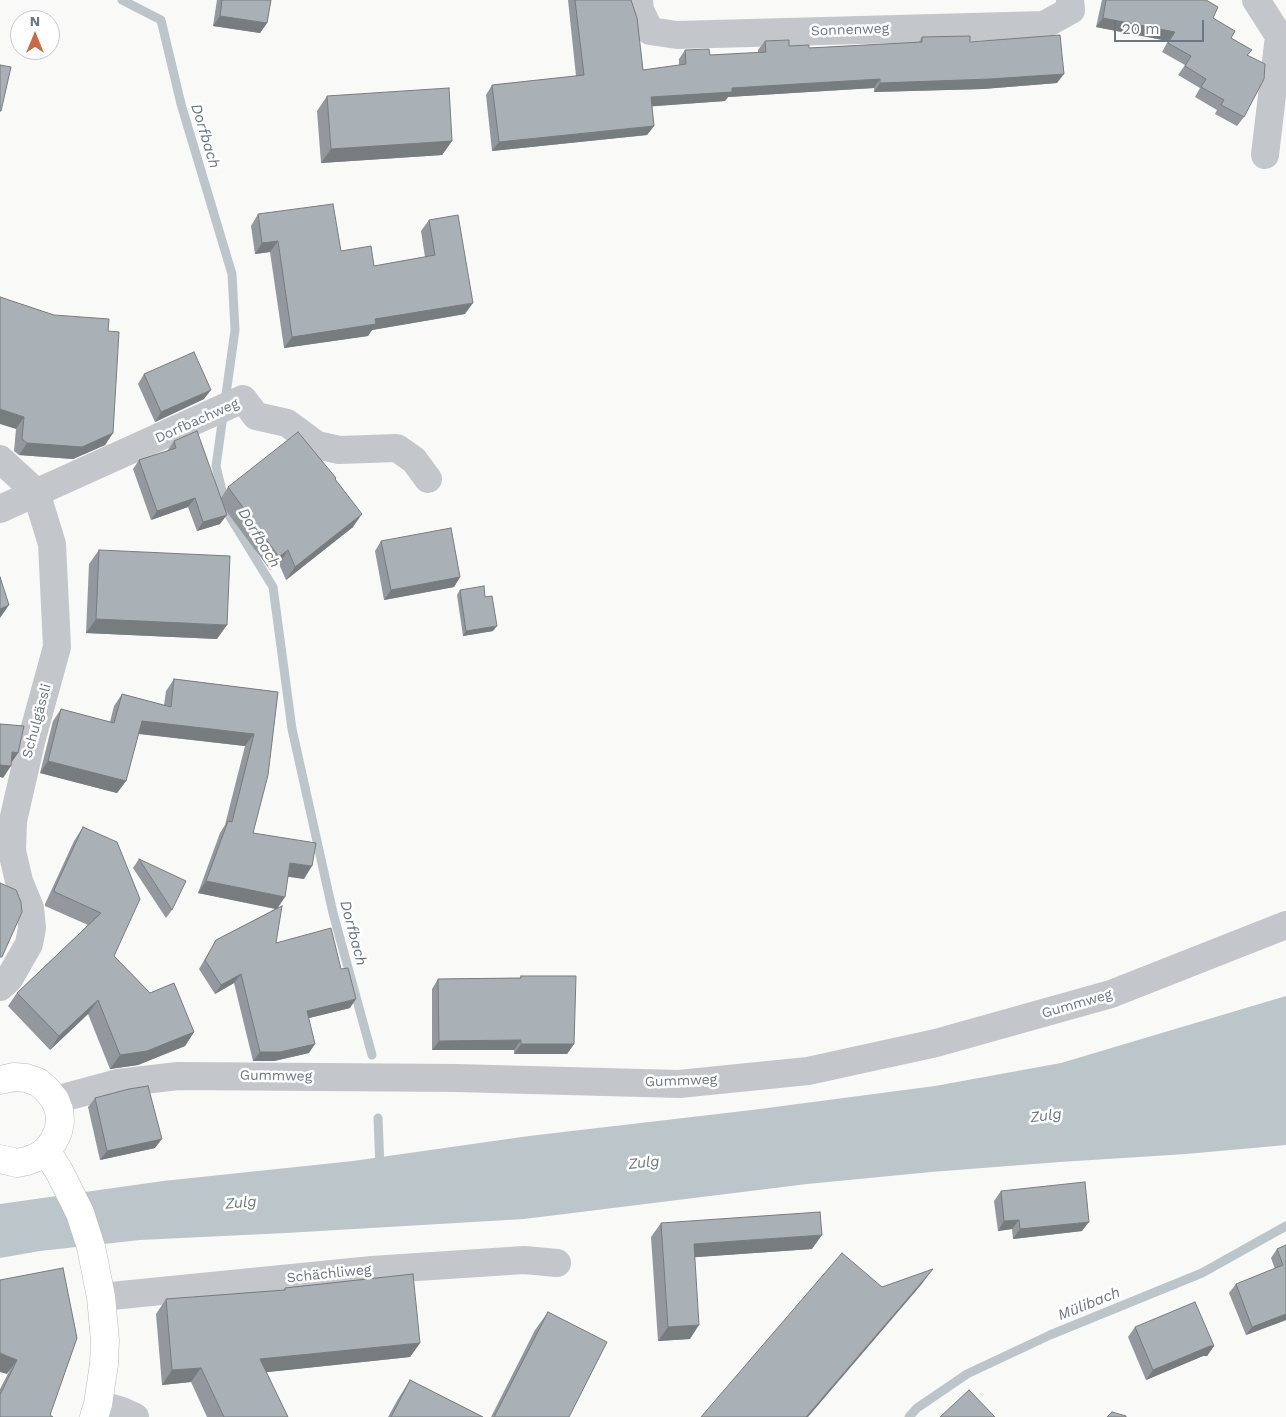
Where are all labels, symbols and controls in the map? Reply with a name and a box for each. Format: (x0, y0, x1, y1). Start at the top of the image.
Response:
north arrow (10, 10, 60, 60)
scale bar (1116, 10, 1206, 42)
text: N (30, 13, 40, 29)
street label: Sonnenweg (811, 20, 889, 40)
text: 20 m (1122, 20, 1160, 38)
water label: Dorfbach (187, 101, 223, 171)
street label: Dorfbachweg (153, 395, 241, 447)
water label: Dorfbach (234, 505, 284, 571)
street label: Schulgässli (19, 682, 55, 760)
water label: Dorfbach (336, 898, 370, 968)
street label: Gummweg (1040, 986, 1114, 1022)
street label: Gummweg (240, 1067, 312, 1085)
street label: Gummweg (645, 1071, 717, 1091)
water label: Zulg (1029, 1105, 1063, 1127)
water label: Zulg (627, 1152, 661, 1174)
water label: Zulg (225, 1193, 257, 1213)
street label: Schächliweg (286, 1261, 372, 1287)
water label: Mülibach (1055, 1283, 1123, 1325)

